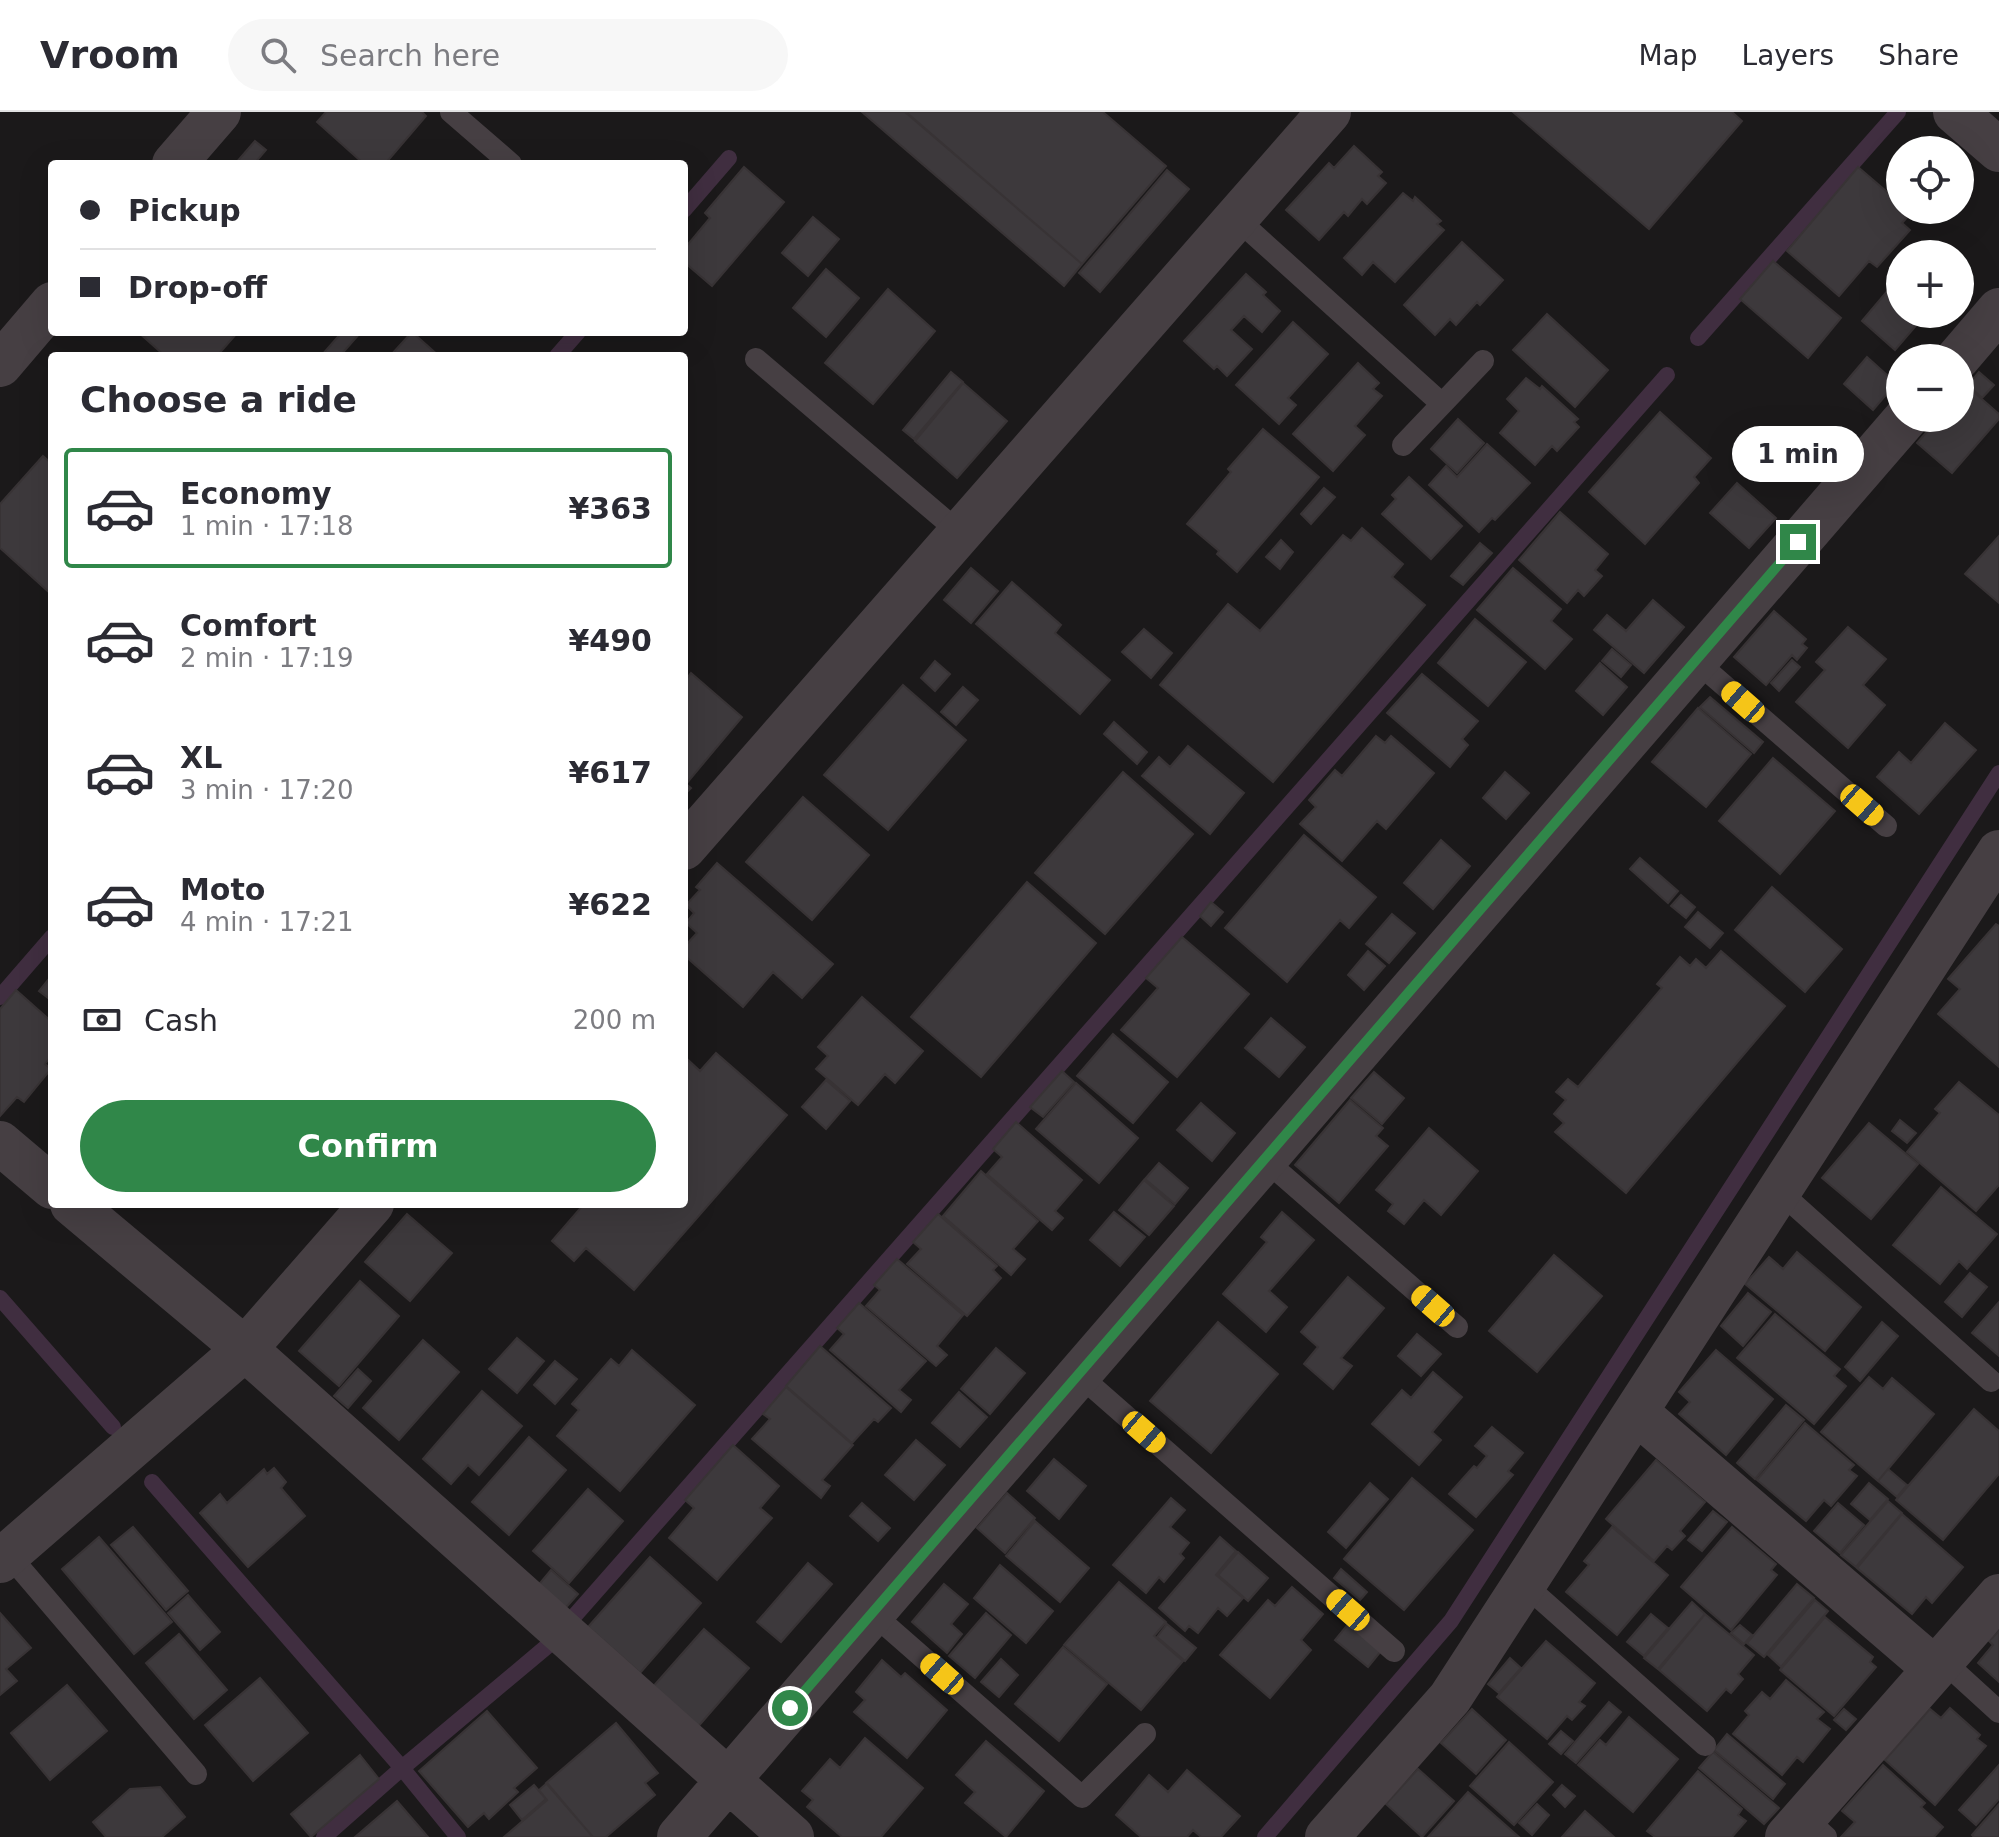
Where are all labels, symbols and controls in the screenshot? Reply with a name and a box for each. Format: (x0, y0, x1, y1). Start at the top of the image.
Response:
search box (228, 19, 788, 91)
text: Vroom (40, 33, 180, 77)
icon: search (256, 33, 300, 77)
text: Search here (320, 38, 500, 73)
text: Map (1638, 39, 1698, 72)
text: Layers (1742, 39, 1834, 72)
text: Share (1878, 39, 1959, 72)
map controls (1886, 136, 1974, 432)
button: locate (1886, 136, 1974, 224)
text: Pickup (128, 193, 241, 228)
button: + (1886, 240, 1974, 328)
text: Drop-off (128, 270, 267, 305)
button: − (1886, 344, 1974, 432)
text: Choose a ride (80, 379, 357, 420)
callout: 1 min (1732, 426, 1864, 482)
text: 1 min (1757, 439, 1839, 469)
icon: car (84, 472, 156, 544)
text: Economy (180, 476, 332, 511)
text: ¥363 (569, 491, 652, 526)
text: 1 min · 17:18 (180, 511, 354, 541)
route end (1780, 524, 1816, 560)
icon: car (84, 604, 156, 676)
text: Comfort (180, 608, 317, 643)
text: ¥490 (569, 623, 652, 658)
text: 2 min · 17:19 (180, 643, 354, 673)
car (1717, 677, 1769, 727)
icon: car (84, 736, 156, 808)
text: XL (180, 740, 222, 775)
text: ¥617 (569, 755, 652, 790)
text: 3 min · 17:20 (180, 775, 354, 805)
car (1836, 780, 1888, 830)
icon: car (84, 868, 156, 940)
text: Moto (180, 872, 265, 907)
text: ¥622 (569, 887, 652, 922)
text: 4 min · 17:21 (180, 907, 354, 937)
icon: cash (80, 998, 124, 1042)
text: Cash (144, 1003, 218, 1038)
text: 200 m (573, 1005, 656, 1035)
button: Confirm (80, 1100, 656, 1192)
car (1407, 1281, 1459, 1331)
car (1118, 1407, 1170, 1457)
car (1322, 1585, 1374, 1635)
car (916, 1649, 968, 1699)
route start (772, 1690, 808, 1726)

